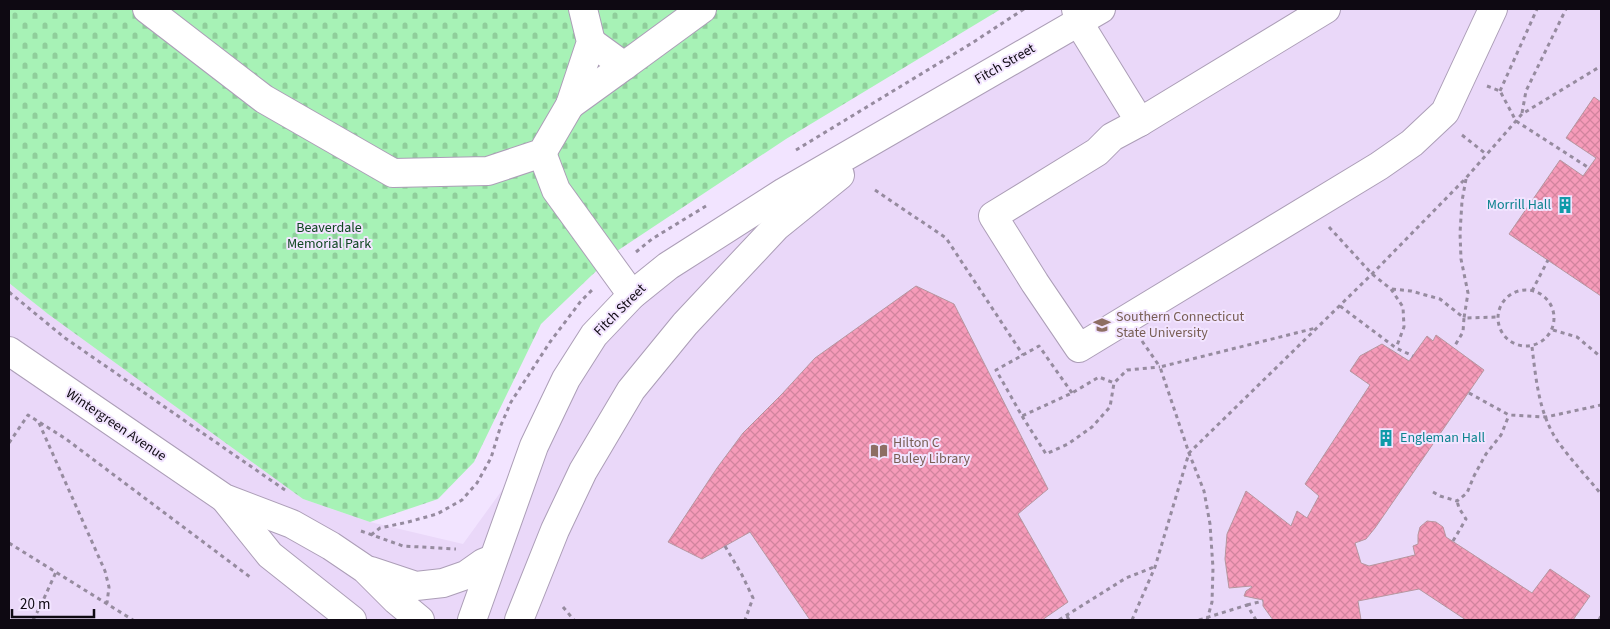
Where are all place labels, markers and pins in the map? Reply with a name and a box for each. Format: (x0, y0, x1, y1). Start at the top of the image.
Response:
place label: Morrill Hall (1487, 195, 1551, 215)
building icon: Morrill Hall (1555, 195, 1575, 215)
place label: Southern Connecticut State University (1116, 307, 1245, 343)
school or university icon: Southern Connecticut State University (1092, 315, 1112, 335)
building icon: Engleman Hall (1376, 428, 1396, 448)
place label: Engleman Hall (1400, 428, 1485, 448)
place label: Hilton C Buley Library (893, 433, 971, 469)
library icon: Hilton C Buley Library (869, 441, 889, 461)

